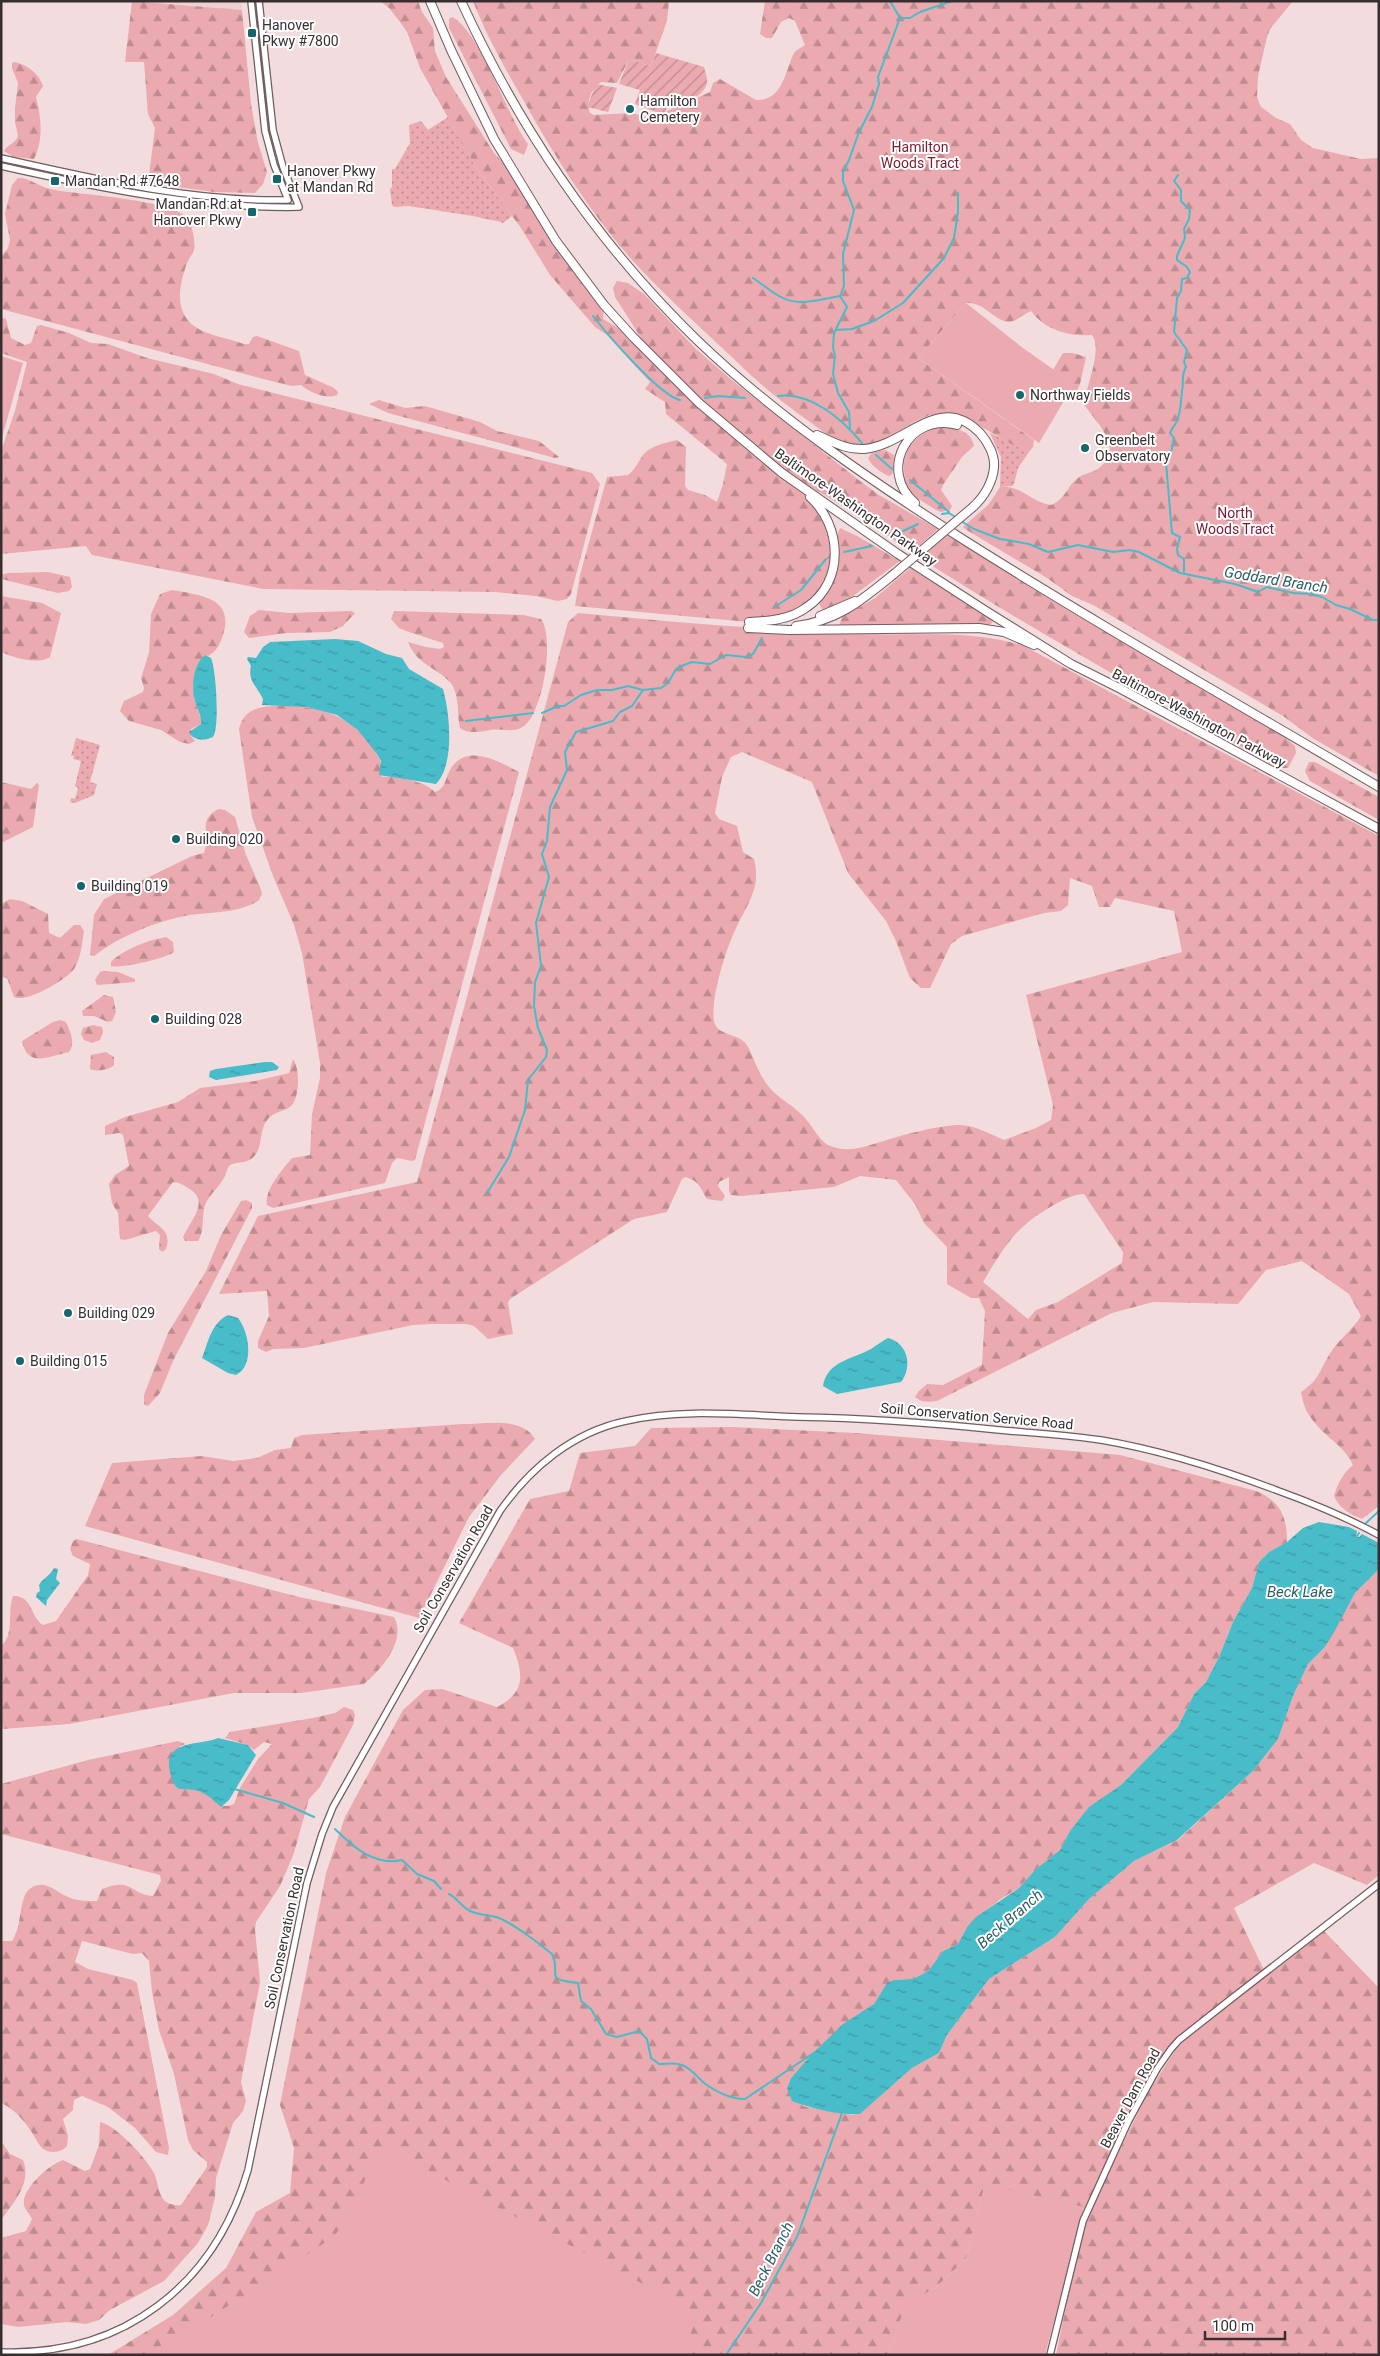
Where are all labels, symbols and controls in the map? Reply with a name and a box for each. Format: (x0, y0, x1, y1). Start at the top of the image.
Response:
place label: Hanover Pkwy #7800 (262, 17, 339, 49)
marker: Hanover Pkwy #7800 (246, 27, 258, 39)
place label: Hamilton Cemetery (640, 93, 700, 125)
marker: Hamilton Cemetery (624, 103, 636, 115)
park label: Hamilton Woods Tract (881, 139, 960, 171)
place label: Hanover Pkwy at Mandan Rd (287, 163, 376, 195)
place label: Mandan Rd #7648 (65, 173, 180, 189)
marker: Hanover Pkwy at Mandan Rd (271, 173, 283, 185)
marker: Mandan Rd #7648 (49, 175, 61, 187)
place label: Mandan Rd at Hanover Pkwy (153, 196, 242, 228)
marker: Mandan Rd at Hanover Pkwy (246, 206, 258, 218)
place label: Northway Fields (1030, 387, 1131, 403)
marker: Northway Fields (1014, 389, 1026, 401)
place label: Greenbelt Observatory (1095, 432, 1171, 464)
marker: Greenbelt Observatory (1079, 442, 1091, 454)
street label: Baltimore-Washington Parkway (772, 445, 940, 569)
park label: North Woods Tract (1196, 505, 1275, 537)
water label: Goddard Branch (1223, 563, 1329, 597)
street label: Baltimore-Washington Parkway (1110, 665, 1289, 771)
place label: Building 020 (186, 831, 263, 847)
marker: Building 020 (170, 833, 182, 845)
place label: Building 019 (91, 878, 168, 894)
marker: Building 019 (75, 880, 87, 892)
place label: Building 028 (165, 1011, 242, 1027)
marker: Building 028 (149, 1013, 161, 1025)
place label: Building 029 (78, 1305, 155, 1321)
marker: Building 029 (62, 1307, 74, 1319)
place label: Building 015 (30, 1353, 107, 1369)
marker: Building 015 (14, 1355, 26, 1367)
street label: Soil Conservation Service Road (880, 1400, 1074, 1432)
street label: Soil Conservation Road (410, 1502, 496, 1636)
water label: Beck Lake (1267, 1583, 1333, 1601)
street label: Soil Conservation Road (261, 1866, 307, 2010)
water label: Beck Branch (974, 1886, 1046, 1952)
street label: Beaver Dam Road (1097, 2045, 1163, 2151)
water label: Beck Branch (745, 2219, 797, 2299)
scale bar (1205, 2308, 1285, 2340)
text: 100 m (1212, 2317, 1254, 2335)

